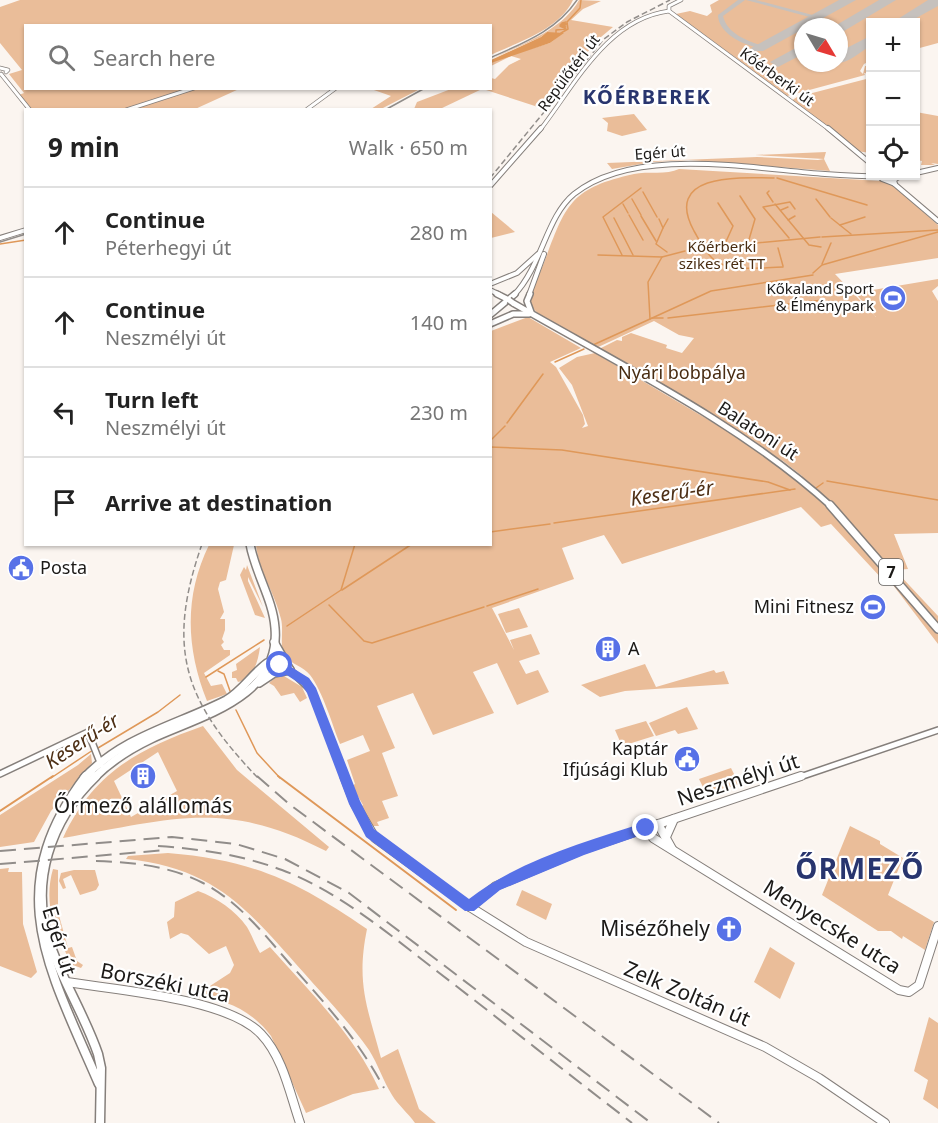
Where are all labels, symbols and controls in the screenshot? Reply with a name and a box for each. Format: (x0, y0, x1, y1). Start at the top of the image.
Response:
north arrow (794, 18, 848, 72)
map controls (866, 18, 920, 180)
button: + (866, 18, 920, 72)
search box (24, 24, 492, 90)
street label: Repülőtéri út (533, 29, 604, 115)
icon: search (45, 41, 78, 74)
text: Search here (93, 42, 215, 72)
street label: Kőérberki út (736, 42, 819, 110)
button: − (866, 72, 920, 126)
district label: KŐÉRBEREK (583, 83, 711, 110)
button: locate (866, 126, 920, 180)
text: 9 min (48, 129, 120, 165)
text: Walk · 650 m (349, 134, 468, 161)
street label: Egér út (634, 140, 687, 164)
text: Continue (105, 204, 205, 234)
icon: ahead (48, 216, 81, 249)
text: 280 m (410, 219, 468, 246)
text: Péterhegyi út (105, 234, 231, 261)
park label: Kőérberki szikes rét TT (679, 236, 766, 273)
place label: Kőkaland Sport & Élménypark (766, 278, 875, 315)
sports icon: Kőkaland Sport & Élménypark (878, 283, 908, 313)
text: Continue (105, 294, 205, 324)
icon: ahead (48, 306, 81, 339)
text: 140 m (410, 309, 468, 336)
text: Neszmélyi út (105, 324, 226, 351)
park label: Nyári bobpálya (618, 360, 746, 384)
text: Turn left (105, 384, 199, 414)
street label: Balatoni út (713, 395, 804, 466)
icon: left (48, 396, 81, 429)
text: 230 m (410, 399, 468, 426)
text: Neszmélyi út (105, 414, 226, 441)
water label: Keserű-ér (629, 473, 716, 512)
icon: arrive (48, 486, 81, 519)
text: Arrive at destination (105, 487, 332, 517)
public building icon: Posta (6, 553, 36, 583)
place label: Posta (40, 555, 87, 579)
road number: 7 (879, 559, 903, 585)
sports icon: Mini Fitnesz (858, 592, 888, 622)
place label: Mini Fitnesz (754, 594, 854, 618)
building icon: A (593, 634, 623, 664)
place label: A (628, 636, 640, 660)
route start (266, 651, 292, 677)
water label: Keserű-ér (39, 706, 125, 775)
place label: Kaptár Ifjúsági Klub (563, 736, 669, 781)
public building icon: Kaptár Ifjúsági Klub (672, 744, 702, 774)
street label: Neszmélyi út (673, 746, 803, 812)
building icon: Őrmező alállomás (128, 761, 158, 791)
place label: Őrmező alállomás (54, 791, 232, 819)
route end (632, 814, 658, 840)
district label: ŐRMEZŐ (795, 849, 925, 887)
street label: Menyecske utca (758, 873, 907, 980)
street label: Egér út (36, 903, 84, 979)
place label: Misézőhely (600, 914, 710, 942)
church icon: Misézőhely (714, 914, 744, 944)
street label: Zelk Zoltán út (620, 954, 755, 1032)
street label: Borszéki utca (98, 956, 232, 1008)

